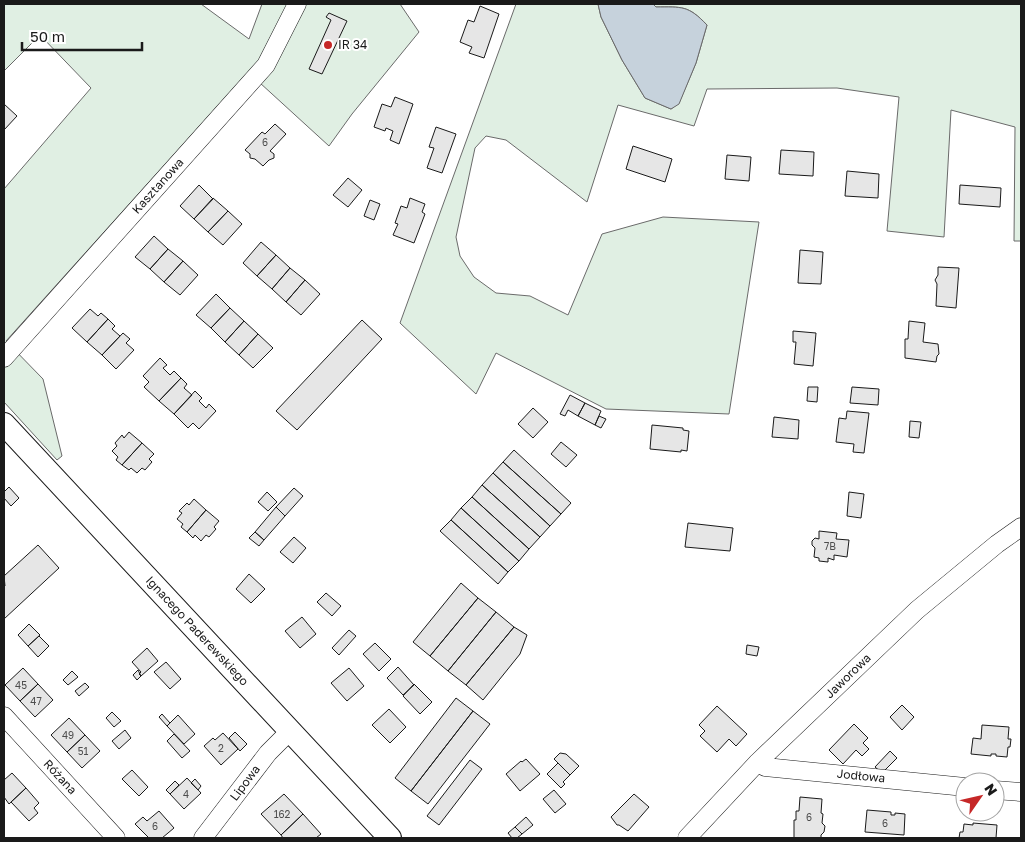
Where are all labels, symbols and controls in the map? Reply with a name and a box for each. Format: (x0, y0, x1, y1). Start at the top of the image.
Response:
scale bar (22, 20, 142, 52)
text: 50 m (30, 27, 65, 45)
place label: IR 34 (338, 37, 367, 52)
marker: IR 34 (322, 39, 334, 51)
house number: 6 (262, 136, 268, 148)
street label: Kasztanowa (129, 155, 187, 217)
house number: 7B (824, 540, 836, 552)
street label: Ignacego Paderewskiego (143, 573, 252, 689)
street label: Jaworowa (822, 650, 874, 701)
house number: 45 (15, 679, 27, 691)
house number: 47 (30, 695, 42, 707)
house number: 49 (62, 729, 74, 741)
house number: 2 (218, 742, 224, 754)
house number: 51 (78, 745, 88, 757)
street label: Różana (40, 756, 80, 797)
street label: Lipowa (226, 762, 263, 803)
street label: Jodłowa (836, 766, 886, 785)
north arrow (955, 772, 1005, 822)
text: N (981, 780, 1001, 799)
house number: 4 (183, 788, 189, 800)
house number: 162 (274, 808, 291, 820)
house number: 6 (806, 811, 812, 823)
house number: 6 (882, 817, 888, 829)
house number: 6 (152, 820, 158, 832)

